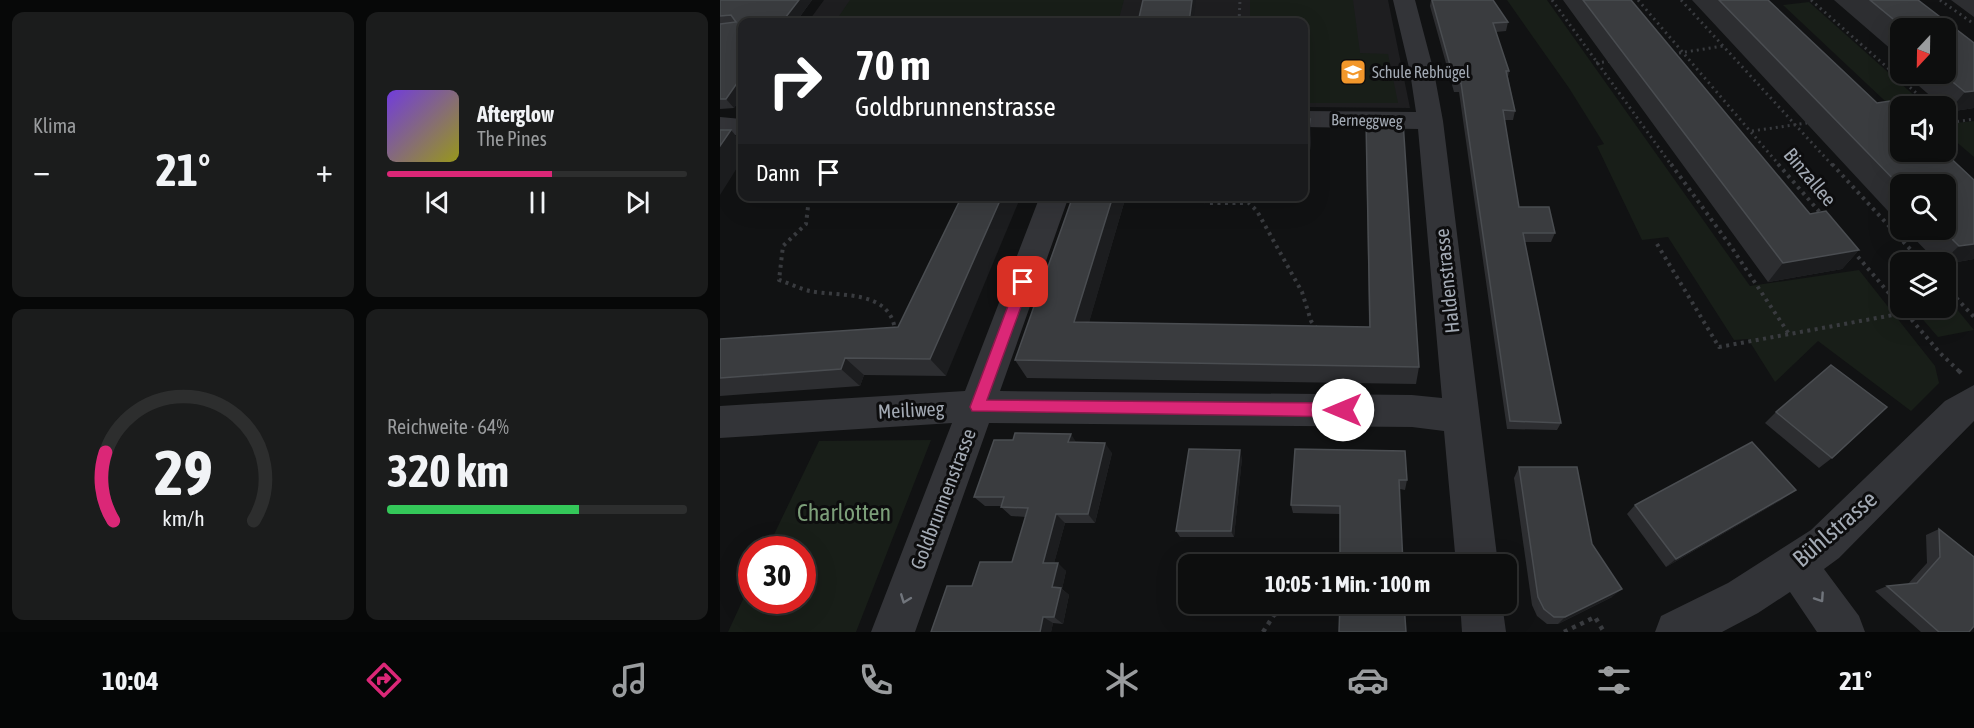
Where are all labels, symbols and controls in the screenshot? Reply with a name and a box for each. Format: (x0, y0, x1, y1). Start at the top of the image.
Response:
north arrow (1890, 18, 1956, 84)
map controls (1890, 18, 1956, 318)
text: 70 m (855, 41, 930, 89)
icon: right (756, 42, 834, 120)
school or university icon: Schule Rebhügel (1338, 57, 1368, 87)
place label: Schule Rebhügel (1372, 63, 1471, 82)
text: Goldbrunnenstrasse (855, 91, 1056, 122)
button: sound (1890, 96, 1956, 162)
text: Afterglow (477, 101, 554, 127)
street label: Berneggweg (1331, 110, 1403, 131)
text: Klima (33, 114, 76, 137)
text: The Pines (477, 127, 547, 150)
street label: Binzallee (1779, 143, 1841, 210)
text: 21° (156, 144, 210, 196)
text: − (33, 151, 50, 189)
text: + (316, 151, 333, 189)
icon: arrive (812, 156, 845, 189)
text: Dann (756, 160, 800, 186)
button: search (1890, 174, 1956, 240)
icon: previous (421, 186, 454, 219)
icon: pause (521, 186, 554, 219)
icon: next (621, 186, 654, 219)
street label: Haldenstrasse (1430, 228, 1463, 335)
button: layers (1890, 252, 1956, 318)
pin (997, 256, 1048, 307)
icon: arrive (1006, 265, 1039, 298)
position arrow (1311, 378, 1375, 442)
street label: Meiliweg (877, 396, 945, 423)
text: Reichweite · 64% (387, 415, 509, 438)
street label: Goldbrunnenstrasse (905, 425, 980, 572)
text: 29 (154, 437, 212, 508)
text: 320 km (387, 445, 509, 497)
street label: Bühlstrasse (1787, 485, 1882, 572)
park label: Charlotten (797, 499, 891, 526)
text: km/h (162, 507, 204, 532)
speed limit sign: 30 (738, 536, 816, 614)
text: 10:05 · 1 Min. · 100 m (1265, 571, 1430, 597)
one-way arrow (1812, 591, 1823, 602)
one-way arrow (900, 593, 913, 604)
icon: directions (363, 659, 405, 701)
icon: music (609, 659, 651, 701)
icon: phone (855, 659, 897, 701)
icon: climate (1101, 659, 1143, 701)
icon: car (1347, 659, 1389, 701)
icon: filters (1593, 659, 1635, 701)
text: 10:04 (102, 665, 159, 696)
text: 21° (1839, 665, 1872, 696)

